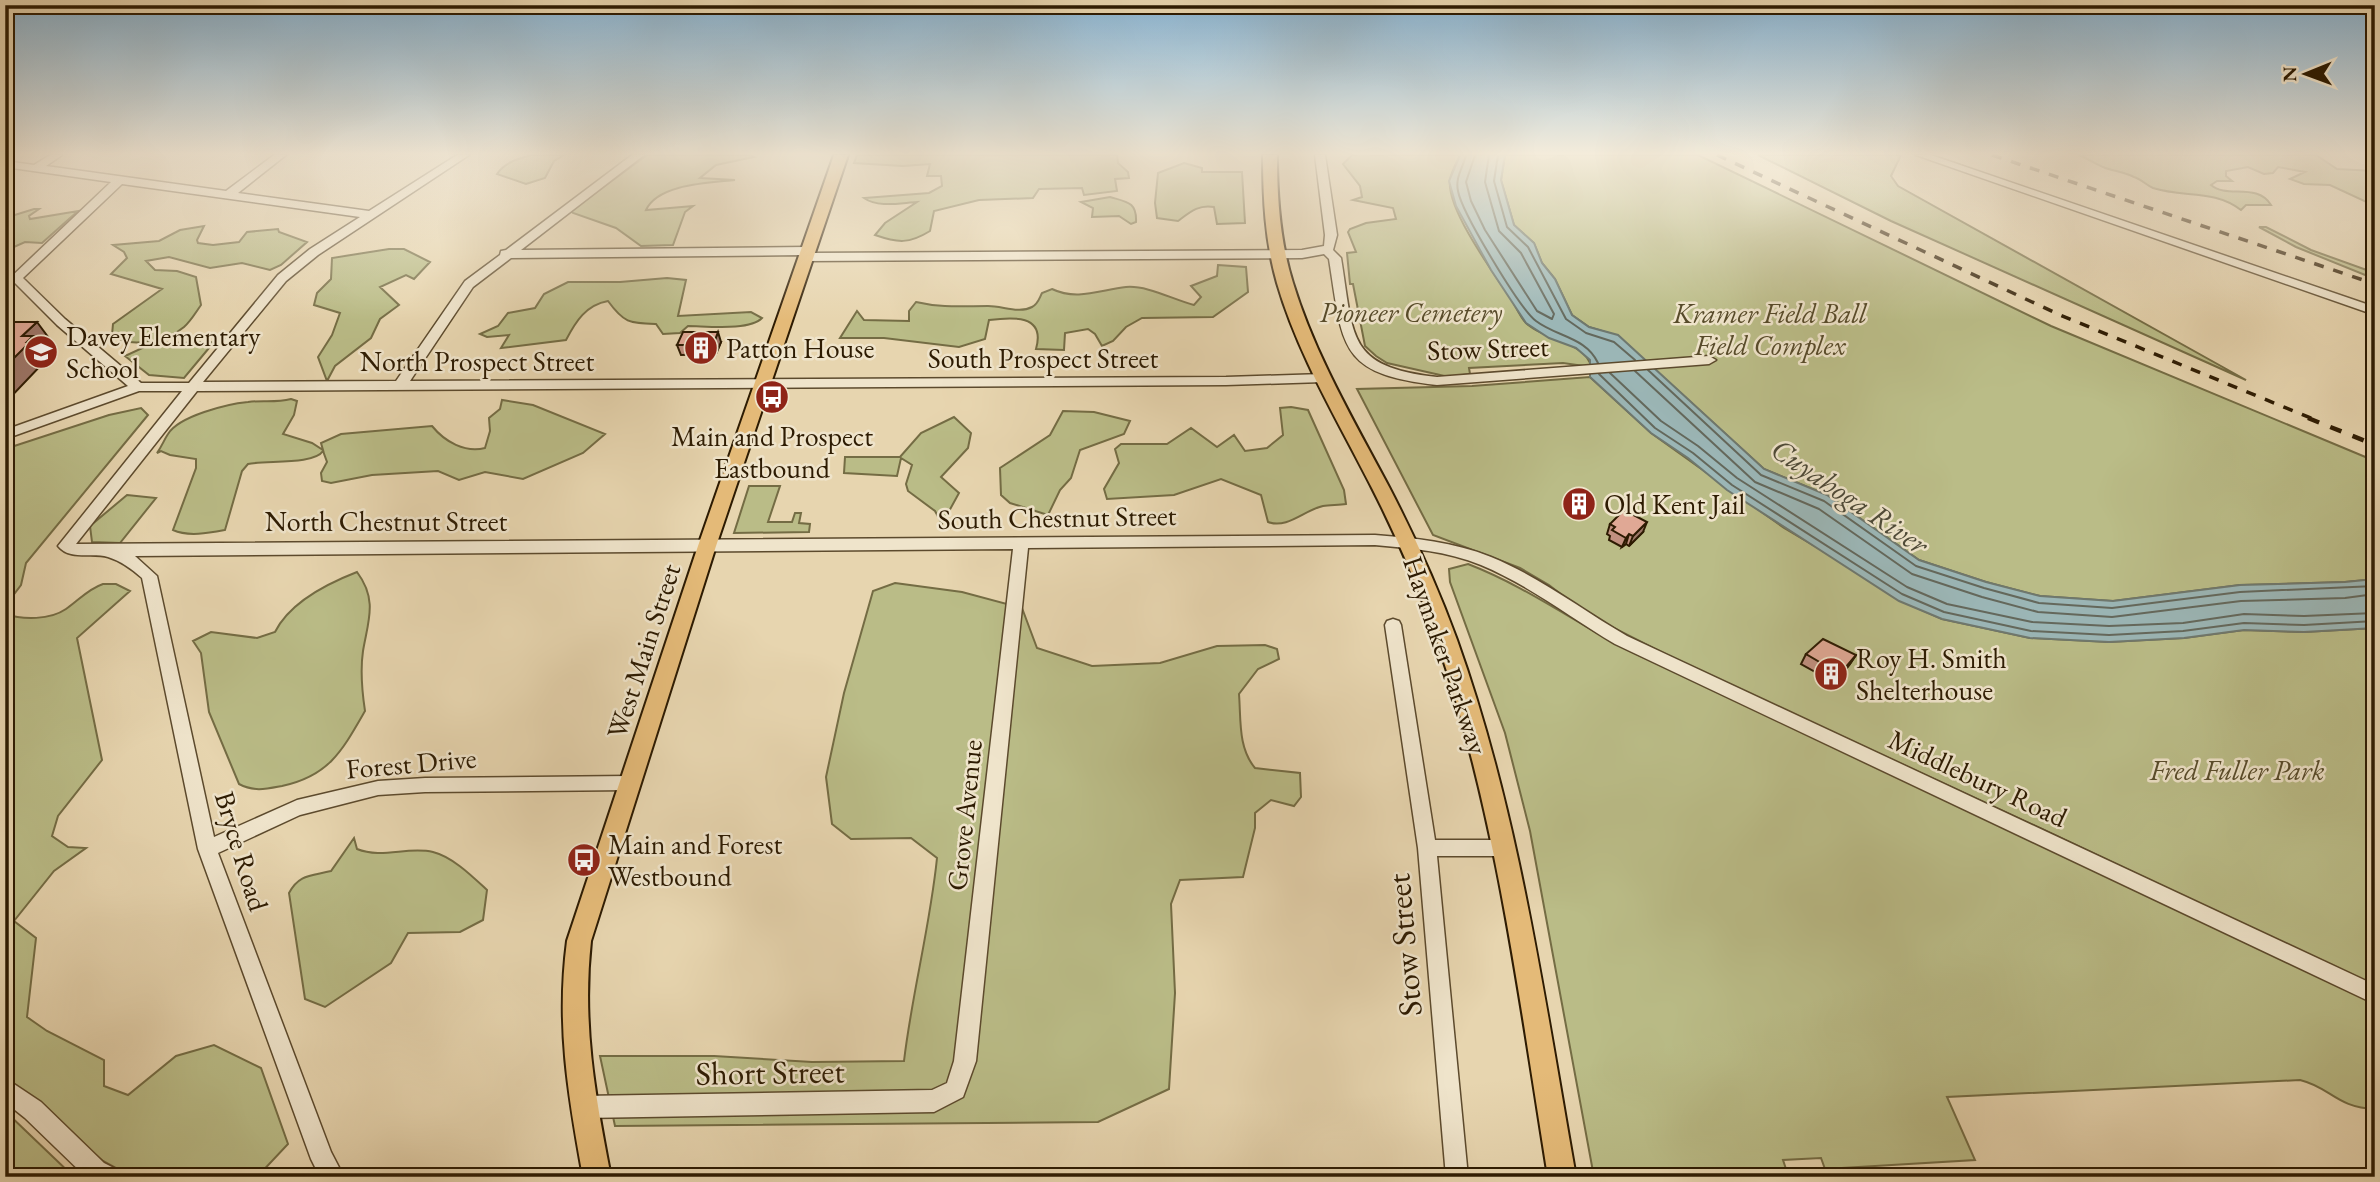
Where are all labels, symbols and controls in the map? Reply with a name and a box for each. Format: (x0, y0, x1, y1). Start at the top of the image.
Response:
north arrow (2272, 38, 2342, 108)
text: N (2277, 66, 2302, 82)
park label: Pioneer Cemetery (1320, 294, 1503, 330)
park label: Kramer Field Ball Field Complex (1672, 295, 1868, 363)
place label: Davey Elementary School (66, 318, 261, 386)
street label: Stow Street (1427, 328, 1550, 368)
building icon: Patton House (682, 329, 720, 367)
place label: Patton House (726, 330, 874, 366)
school or university icon: Davey Elementary School (22, 333, 60, 371)
street label: South Prospect Street (928, 340, 1159, 376)
street label: North Prospect Street (360, 343, 594, 379)
bus stop icon: Main and Prospect Eastbound (753, 378, 791, 416)
place label: Main and Prospect Eastbound (671, 418, 873, 486)
water label: Cuyahoga River (1764, 429, 1938, 564)
building icon: Old Kent Jail (1560, 485, 1598, 523)
place label: Old Kent Jail (1604, 486, 1746, 522)
street label: South Chestnut Street (937, 497, 1177, 537)
street label: North Chestnut Street (265, 503, 508, 539)
street label: Haymaker Parkway (1395, 551, 1497, 760)
street label: West Main Street (598, 559, 688, 743)
place label: Roy H. Smith Shelterhouse (1856, 640, 2007, 708)
building icon: Roy H. Smith Shelterhouse (1812, 655, 1850, 693)
street label: Middlebury Road (1883, 721, 2074, 835)
street label: Grove Avenue (938, 738, 990, 892)
street label: Forest Drive (344, 739, 478, 787)
park label: Fred Fuller Park (2149, 752, 2325, 788)
street label: Bryce Road (207, 787, 277, 916)
place label: Main and Forest Westbound (608, 826, 782, 894)
bus stop icon: Main and Forest Westbound (565, 841, 603, 879)
street label: Stow Street (1376, 871, 1432, 1018)
street label: Short Street (695, 1049, 846, 1095)

